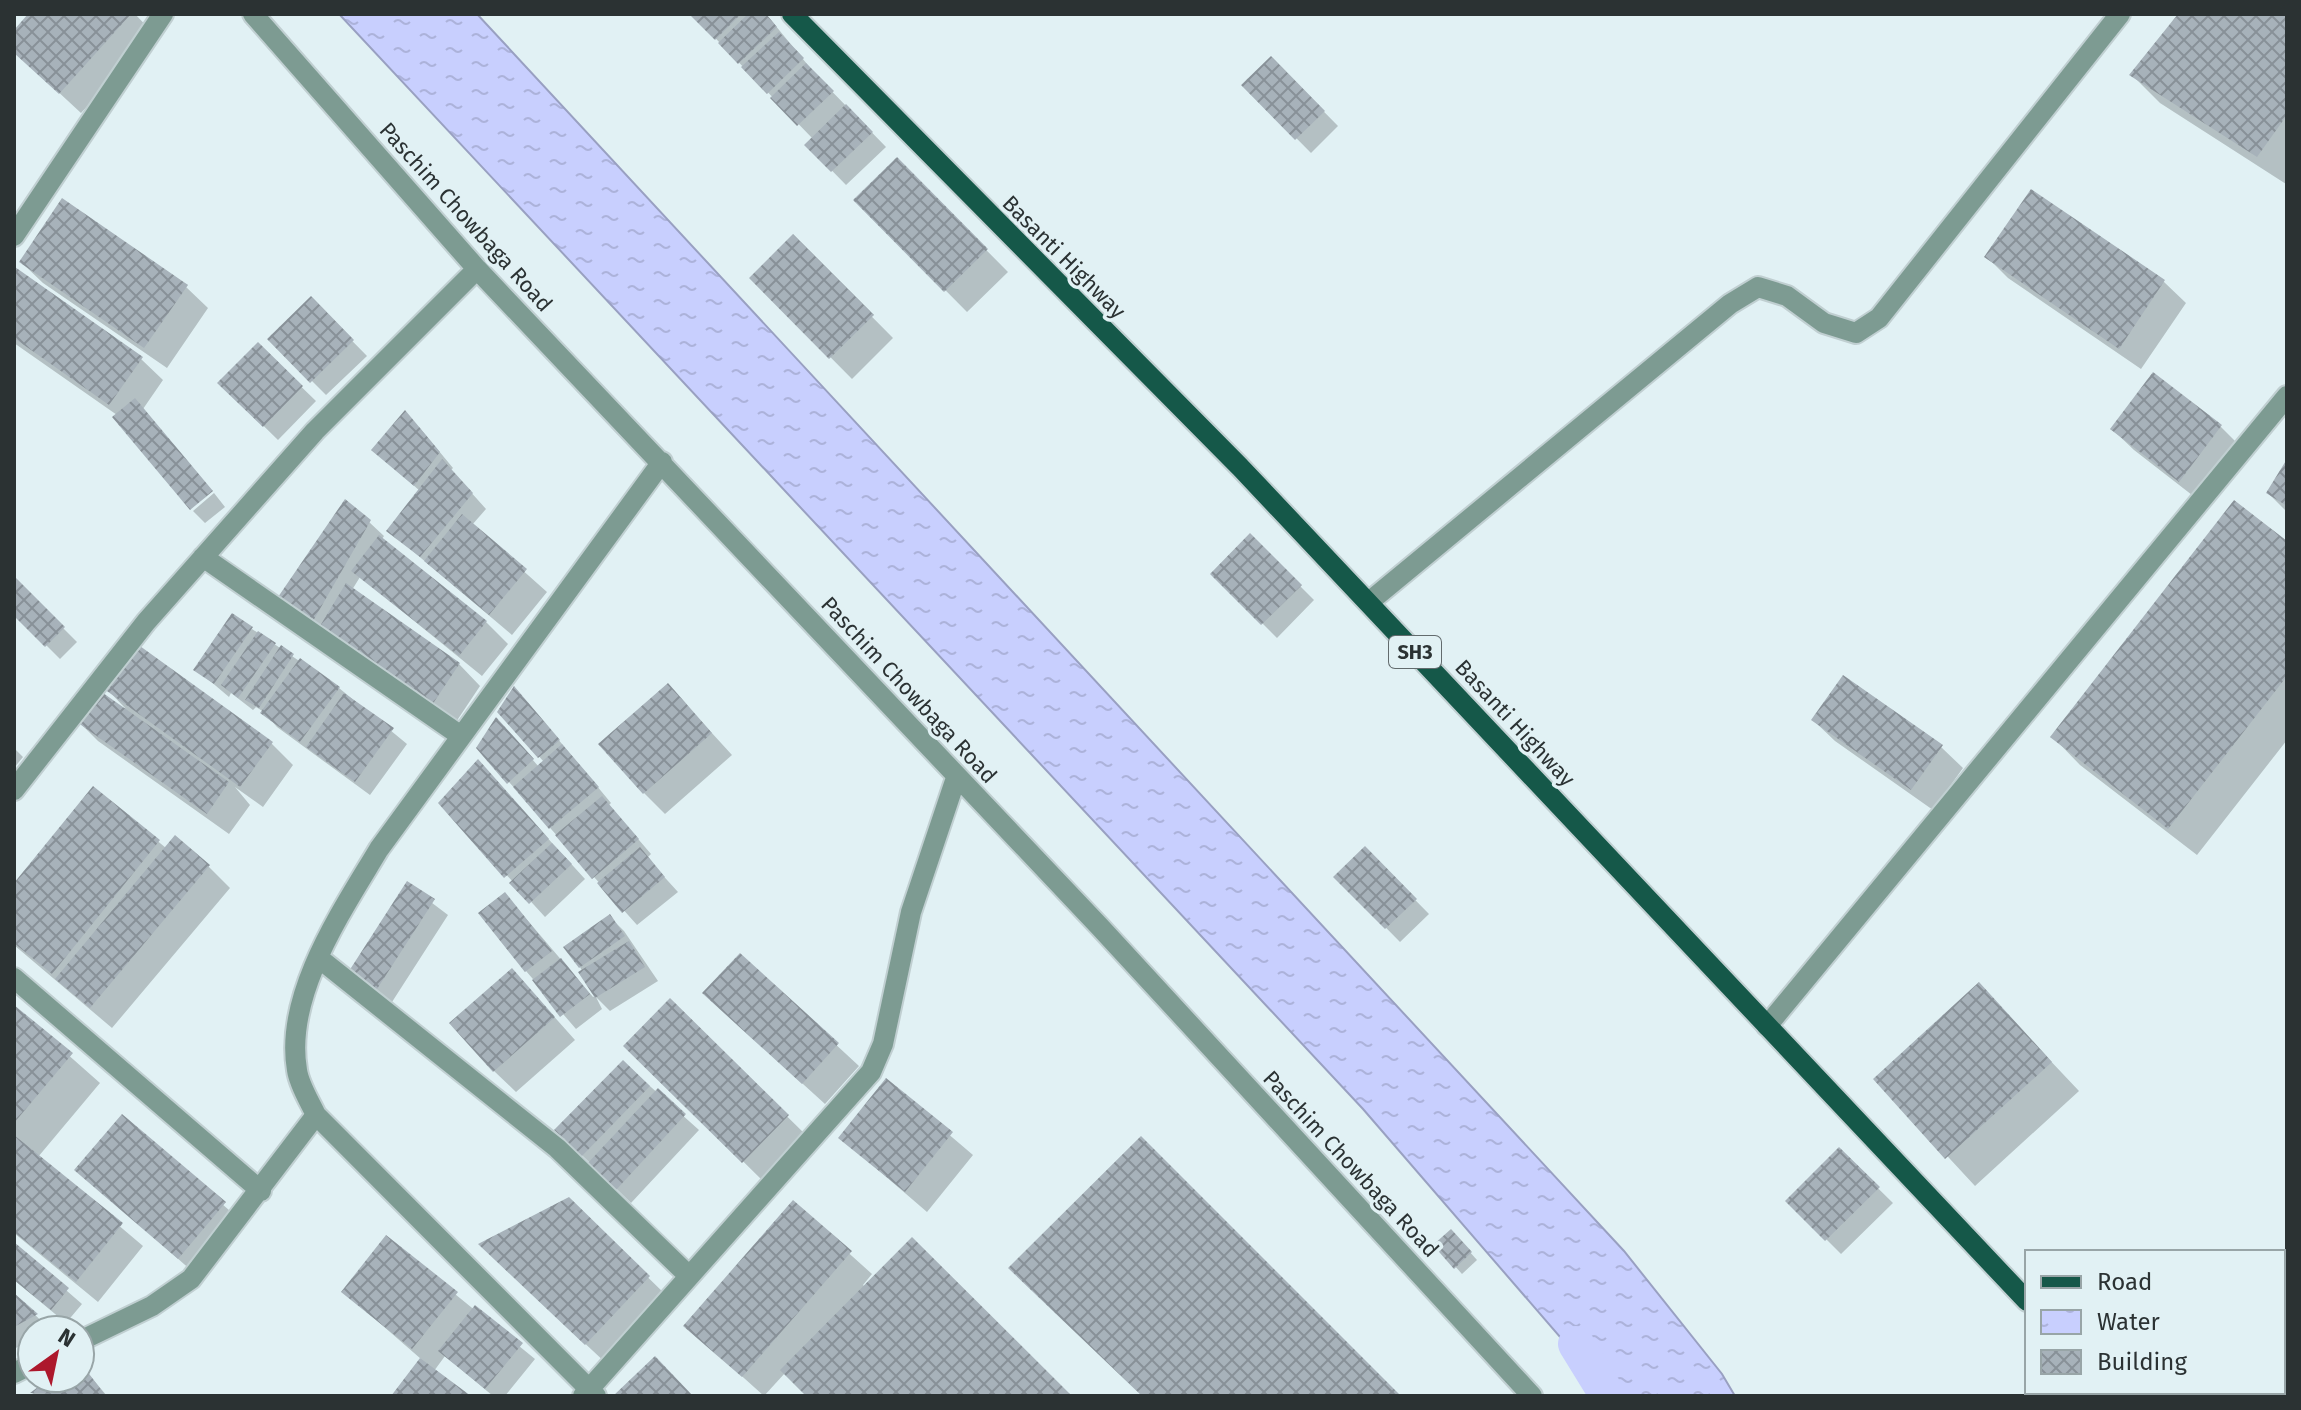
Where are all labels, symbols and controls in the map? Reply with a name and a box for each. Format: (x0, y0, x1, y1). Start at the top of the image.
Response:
street label: Paschim Chowbaga Road (374, 117, 558, 317)
street label: Basanti Highway (997, 190, 1131, 324)
street label: Paschim Chowbaga Road (815, 591, 1003, 789)
road number: SH3 (1389, 636, 1441, 668)
street label: Basanti Highway (1449, 654, 1581, 792)
street label: Paschim Chowbaga Road (1257, 1065, 1445, 1263)
legend (2025, 1250, 2285, 1394)
text: Road (2097, 1268, 2152, 1296)
text: Water (2097, 1308, 2161, 1336)
north arrow (16, 1314, 96, 1394)
text: N (53, 1322, 80, 1353)
text: Building (2097, 1348, 2187, 1376)

